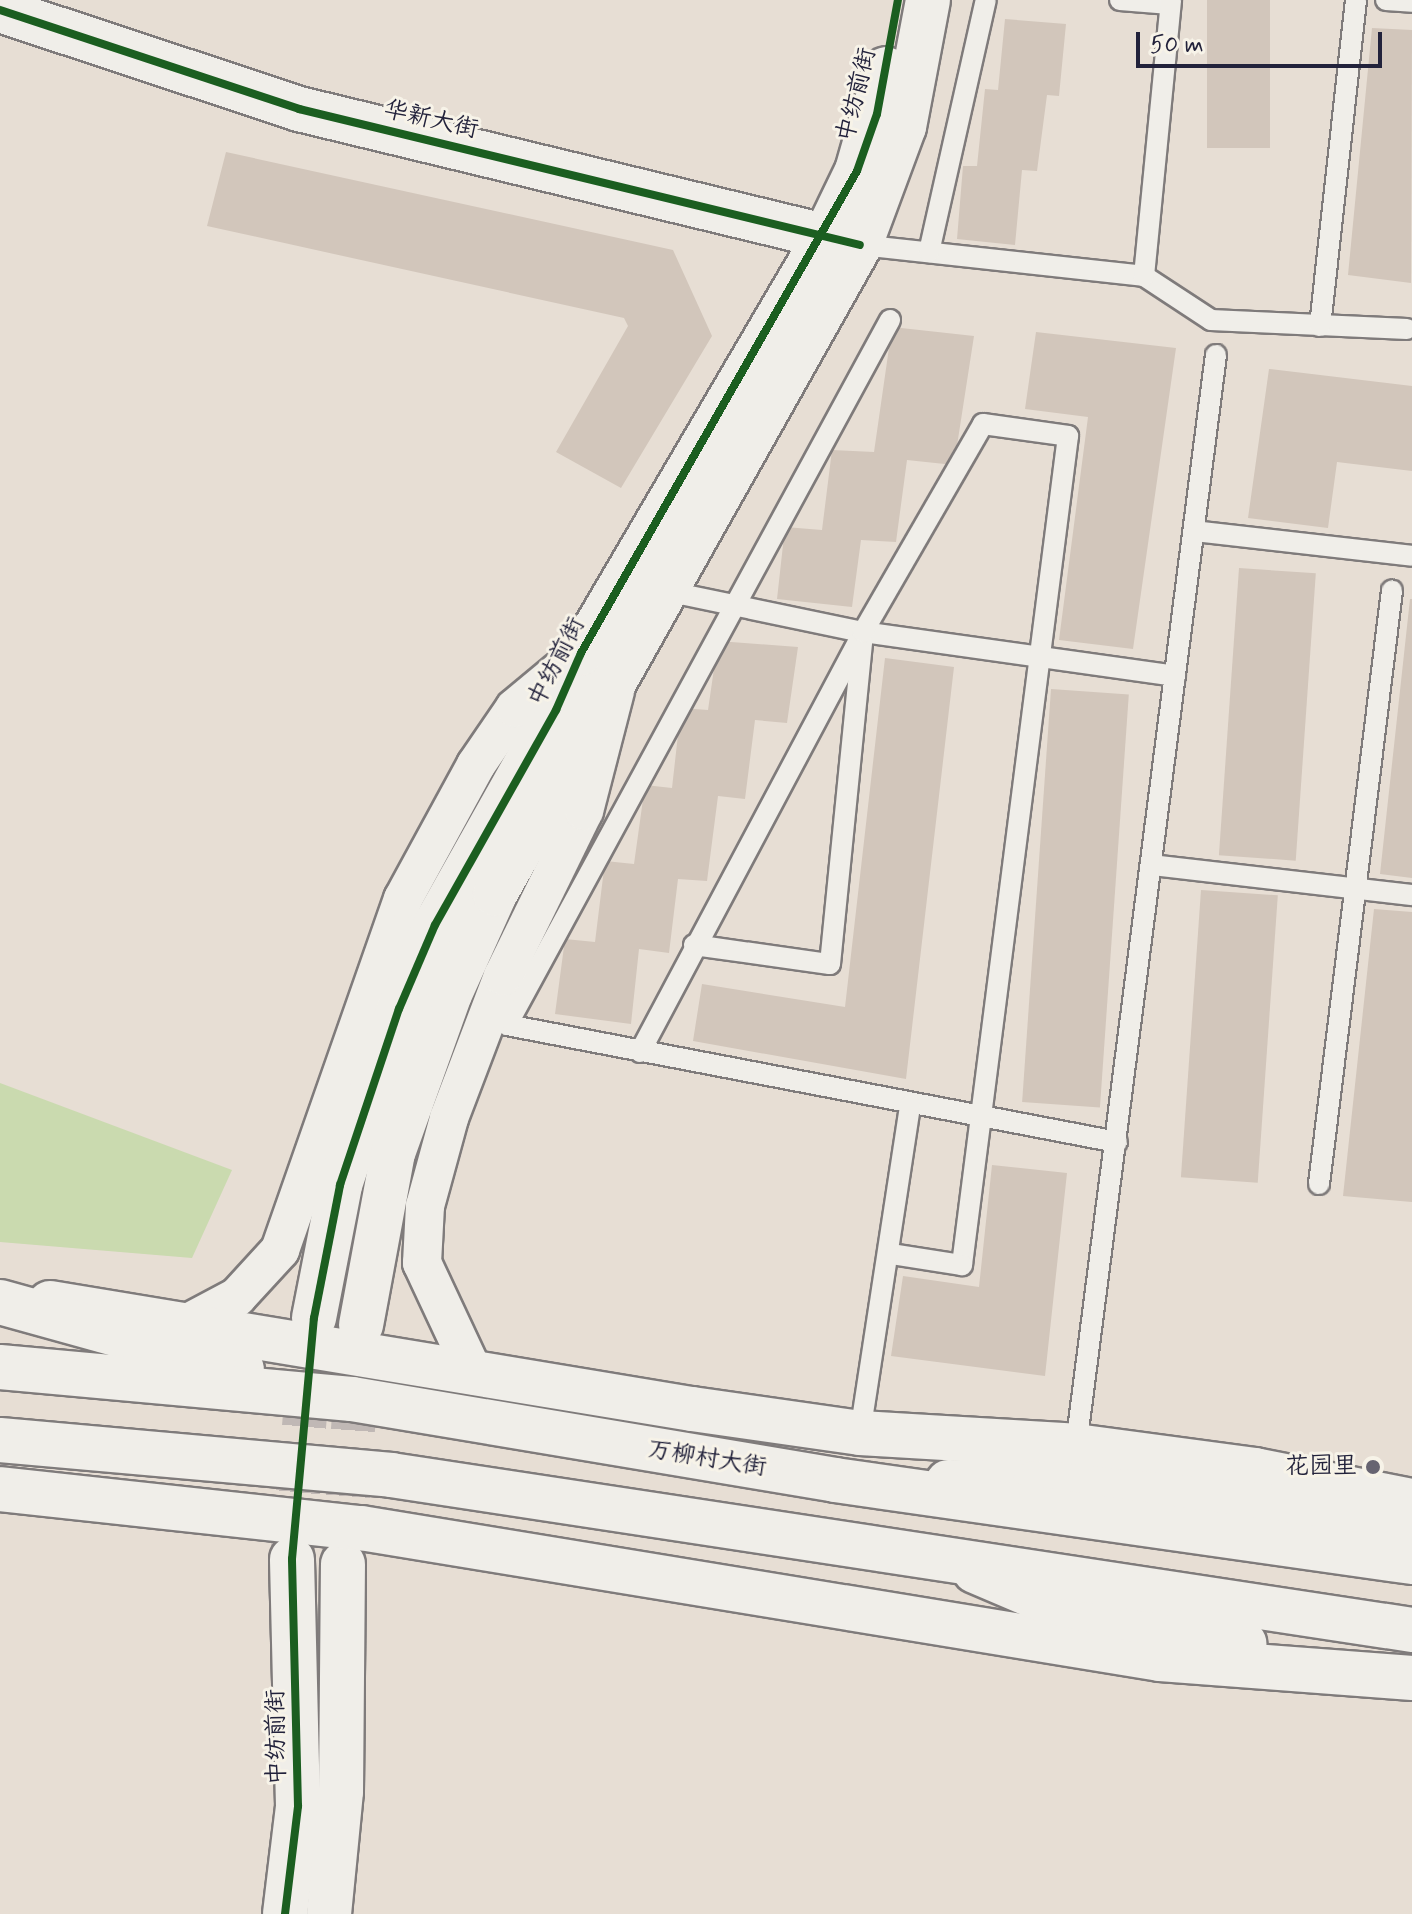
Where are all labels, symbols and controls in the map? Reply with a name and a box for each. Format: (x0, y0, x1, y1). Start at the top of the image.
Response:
scale bar (1140, 16, 1386, 66)
text: 50 m (1150, 30, 1204, 61)
street label: 中纺前街 (831, 45, 883, 145)
street label: 华新大街 (381, 95, 481, 145)
street label: 中纺前街 (522, 613, 592, 711)
street label: 万柳村大街 (645, 1435, 769, 1483)
place label: 花园里 (1285, 1453, 1357, 1481)
marker: 花园里 (1364, 1458, 1382, 1476)
street label: 中纺前街 (262, 1689, 292, 1785)

